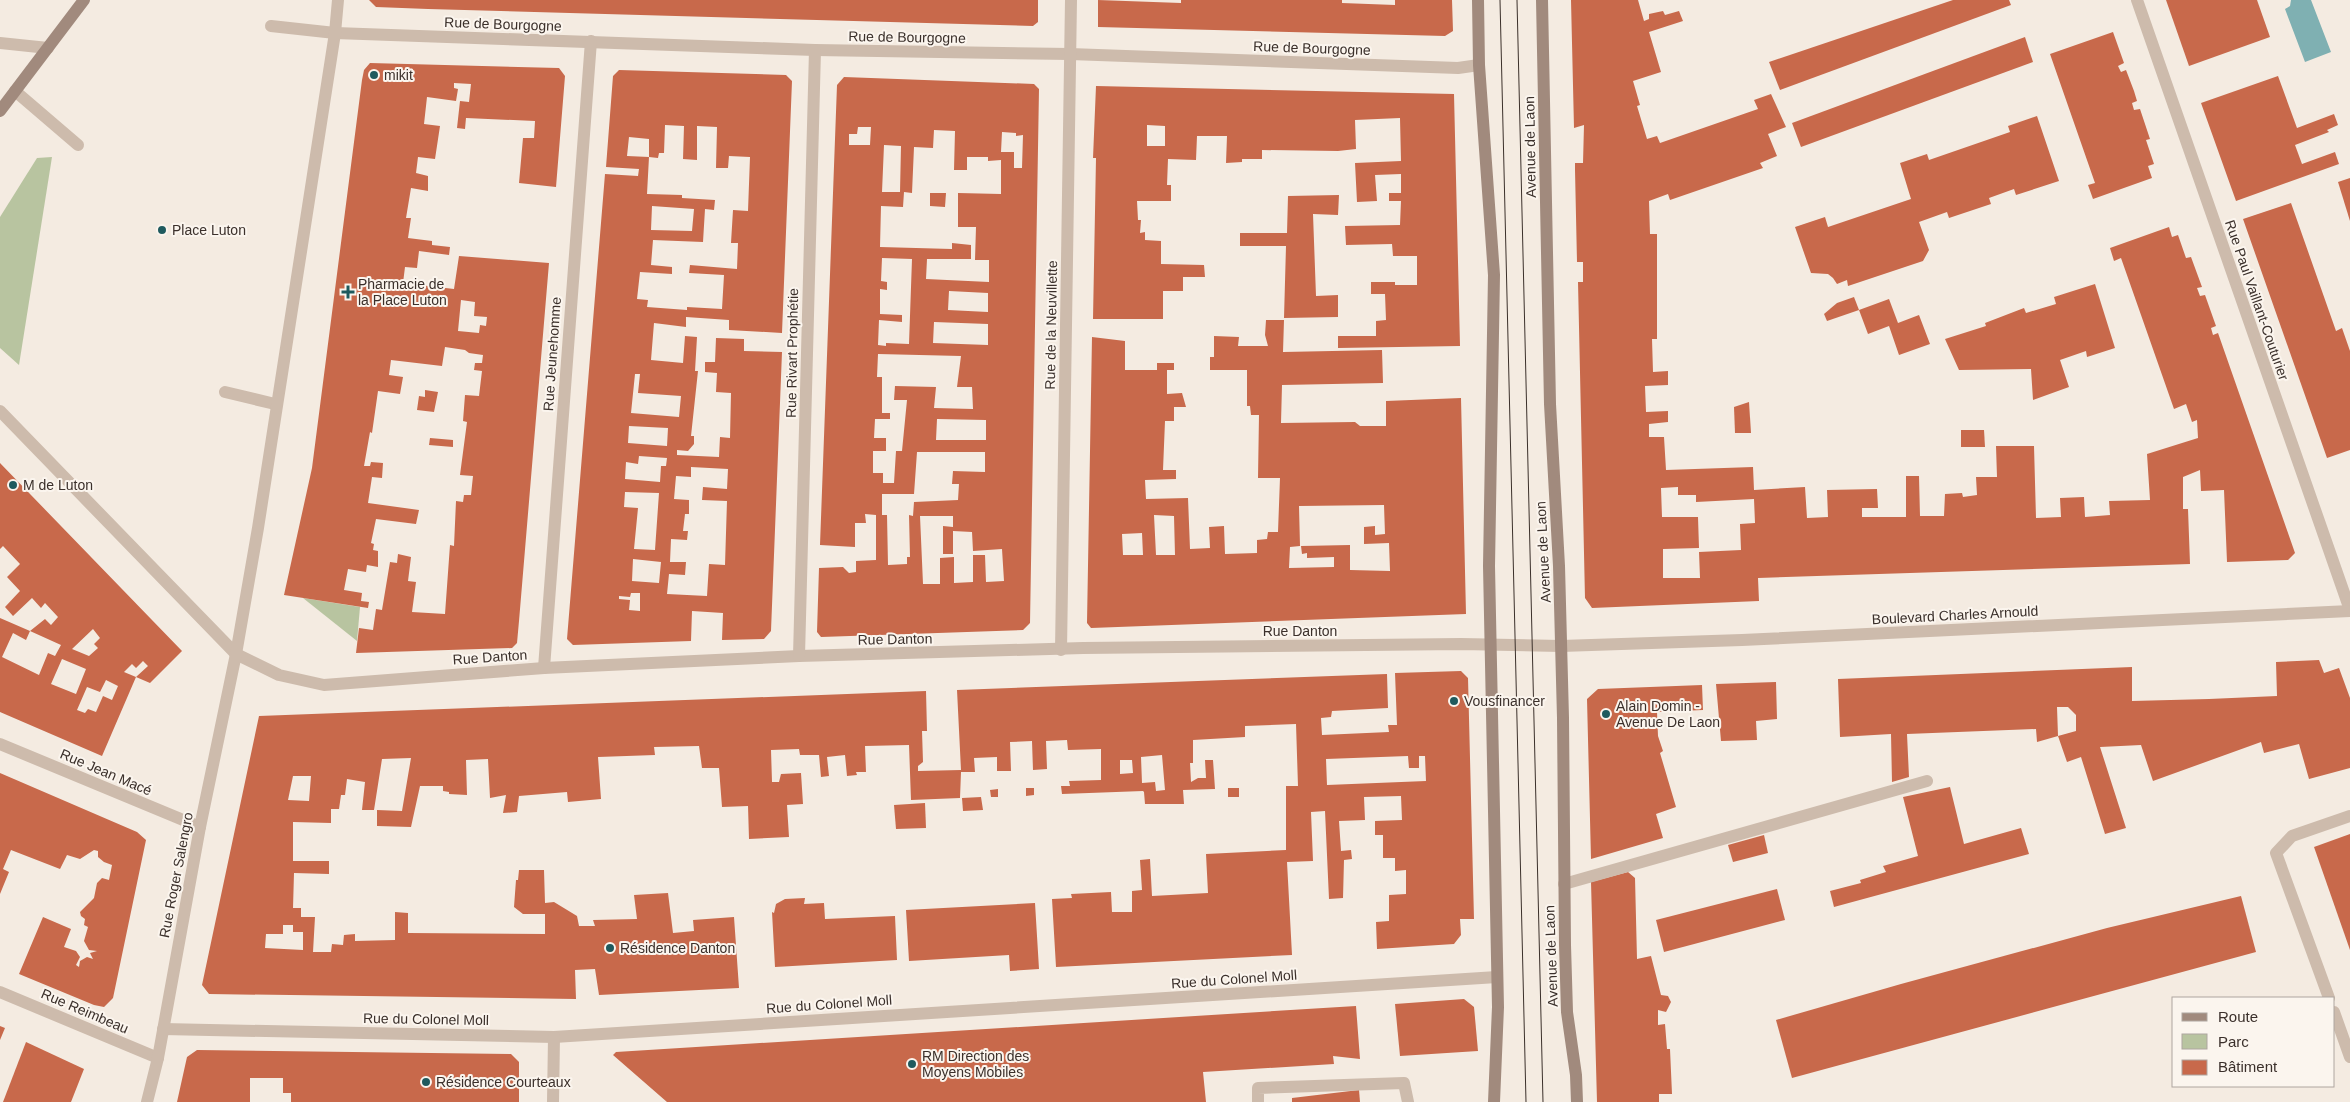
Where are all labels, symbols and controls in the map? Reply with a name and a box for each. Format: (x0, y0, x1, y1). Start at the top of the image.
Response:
street label: Rue de Bourgogne (444, 14, 562, 34)
street label: Rue de Bourgogne (848, 28, 966, 46)
street label: Rue de Bourgogne (1253, 38, 1371, 58)
place label: mikit (384, 67, 413, 83)
marker: mikit (368, 69, 380, 81)
street label: Avenue de Laon (1521, 96, 1539, 198)
street label: Rue Paul Vaillant-Couturier (2222, 218, 2292, 383)
place label: Place Luton (172, 222, 246, 238)
marker: Place Luton (156, 224, 168, 236)
street label: Rue de la Neuvillette (1042, 260, 1060, 390)
place label: Pharmacie de la Place Luton (358, 276, 447, 308)
marker: Pharmacie de la Place Luton (342, 286, 354, 298)
street label: Rue Rivart Prophétie (783, 288, 801, 418)
street label: Rue Jeunehomme (540, 296, 564, 412)
place label: M de Luton (23, 477, 93, 493)
marker: M de Luton (7, 479, 19, 491)
street label: Avenue de Laon (1532, 501, 1554, 603)
street label: Boulevard Charles Arnould (1871, 603, 2039, 627)
street label: Rue Danton (1263, 623, 1337, 639)
street label: Rue Danton (858, 630, 932, 648)
street label: Rue Danton (452, 646, 528, 668)
place label: Vousfinancer (1464, 693, 1545, 709)
marker: Vousfinancer (1448, 695, 1460, 707)
place label: Alain Domin - Avenue De Laon (1616, 698, 1720, 730)
marker: Alain Domin - Avenue De Laon (1600, 708, 1612, 720)
street label: Rue Jean Macé (58, 745, 154, 799)
street label: Rue Roger Salengro (156, 811, 196, 939)
street label: Avenue de Laon (1541, 905, 1561, 1007)
place label: Résidence Danton (620, 940, 735, 956)
marker: Résidence Danton (604, 942, 616, 954)
street label: Rue du Colonel Moll (1171, 967, 1297, 991)
street label: Rue Reimbeau (39, 985, 131, 1037)
street label: Rue du Colonel Moll (766, 992, 892, 1016)
legend (2172, 997, 2335, 1087)
text: Route (2218, 1008, 2258, 1025)
street label: Rue du Colonel Moll (363, 1010, 489, 1028)
text: Parc (2218, 1033, 2249, 1050)
place label: RM Direction des Moyens Mobiles (922, 1048, 1029, 1080)
marker: RM Direction des Moyens Mobiles (906, 1058, 918, 1070)
text: Bâtiment (2218, 1058, 2278, 1075)
place label: Résidence Courteaux (436, 1074, 571, 1090)
marker: Résidence Courteaux (420, 1076, 432, 1088)

